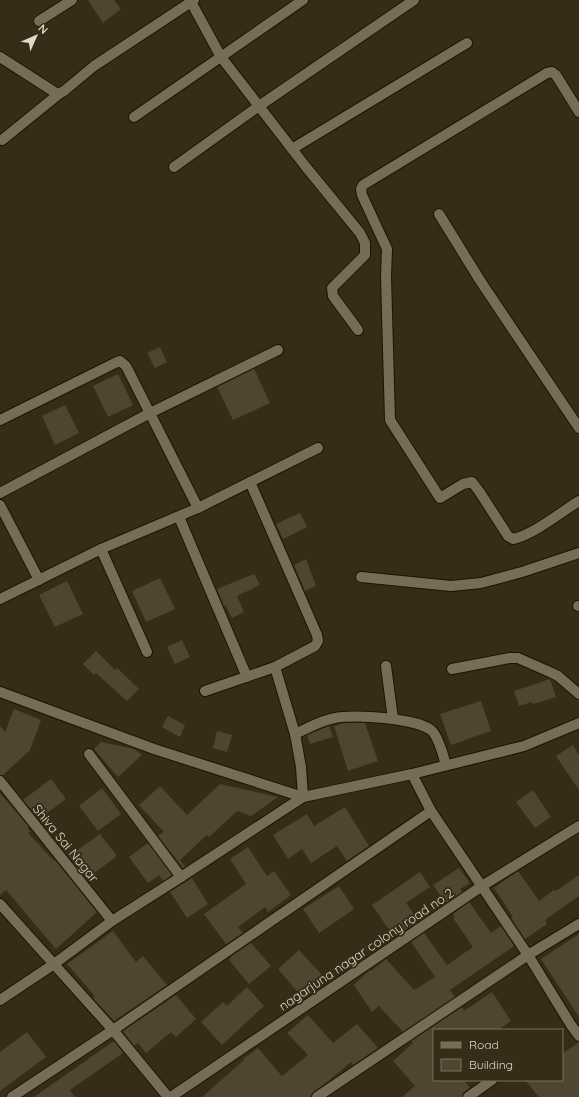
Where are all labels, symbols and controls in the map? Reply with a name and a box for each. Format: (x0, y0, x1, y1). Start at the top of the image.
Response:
north arrow (16, 16, 56, 56)
text: N (35, 21, 51, 37)
street label: Shiva Sai Nagar (30, 801, 102, 885)
street label: nagarjuna nagar colony road no 2 (275, 884, 457, 1014)
legend (433, 1029, 563, 1081)
text: Road (469, 1037, 499, 1052)
text: Building (469, 1057, 513, 1072)

